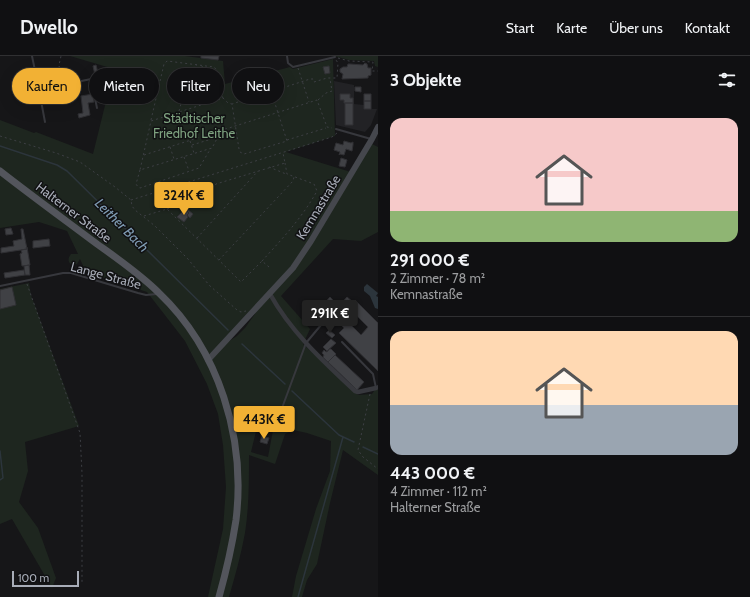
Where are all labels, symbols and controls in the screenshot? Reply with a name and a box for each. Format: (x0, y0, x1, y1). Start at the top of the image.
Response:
text: Dwello (20, 16, 78, 39)
text: Start (506, 19, 534, 37)
text: Karte (556, 19, 587, 37)
text: Über uns (609, 19, 663, 37)
text: Kontakt (685, 19, 730, 37)
chip: Kaufen (12, 68, 81, 104)
chip: Mieten (89, 68, 159, 104)
chip: Filter (167, 68, 224, 104)
chip: Neu (232, 68, 284, 104)
icon: filters (716, 69, 738, 91)
text: 3 Objekte (390, 70, 461, 90)
park label: Städtischer Friedhof Leithe (153, 110, 235, 141)
icon: home (528, 144, 600, 216)
street label: Kemnastraße (292, 171, 344, 242)
street label: Halterner Straße (33, 178, 115, 246)
pin: 324K € (151, 182, 217, 216)
text: 324K € (163, 187, 205, 203)
water label: Leither Bach (91, 194, 153, 256)
text: 291 000 € (390, 250, 469, 270)
street label: Lange Straße (69, 258, 143, 292)
text: 2 Zimmer · 78 m² (390, 270, 485, 286)
text: Kemnastraße (390, 286, 463, 302)
pin: 291K € (297, 300, 363, 334)
text: 291K € (311, 305, 349, 321)
icon: home (528, 357, 600, 429)
pin: 443K € (231, 406, 297, 440)
text: 443K € (243, 411, 285, 427)
text: 443 000 € (390, 463, 475, 483)
text: 4 Zimmer · 112 m² (390, 483, 487, 499)
text: Halterner Straße (390, 499, 480, 515)
scale bar (12, 569, 79, 588)
text: 100 m (18, 571, 49, 585)

